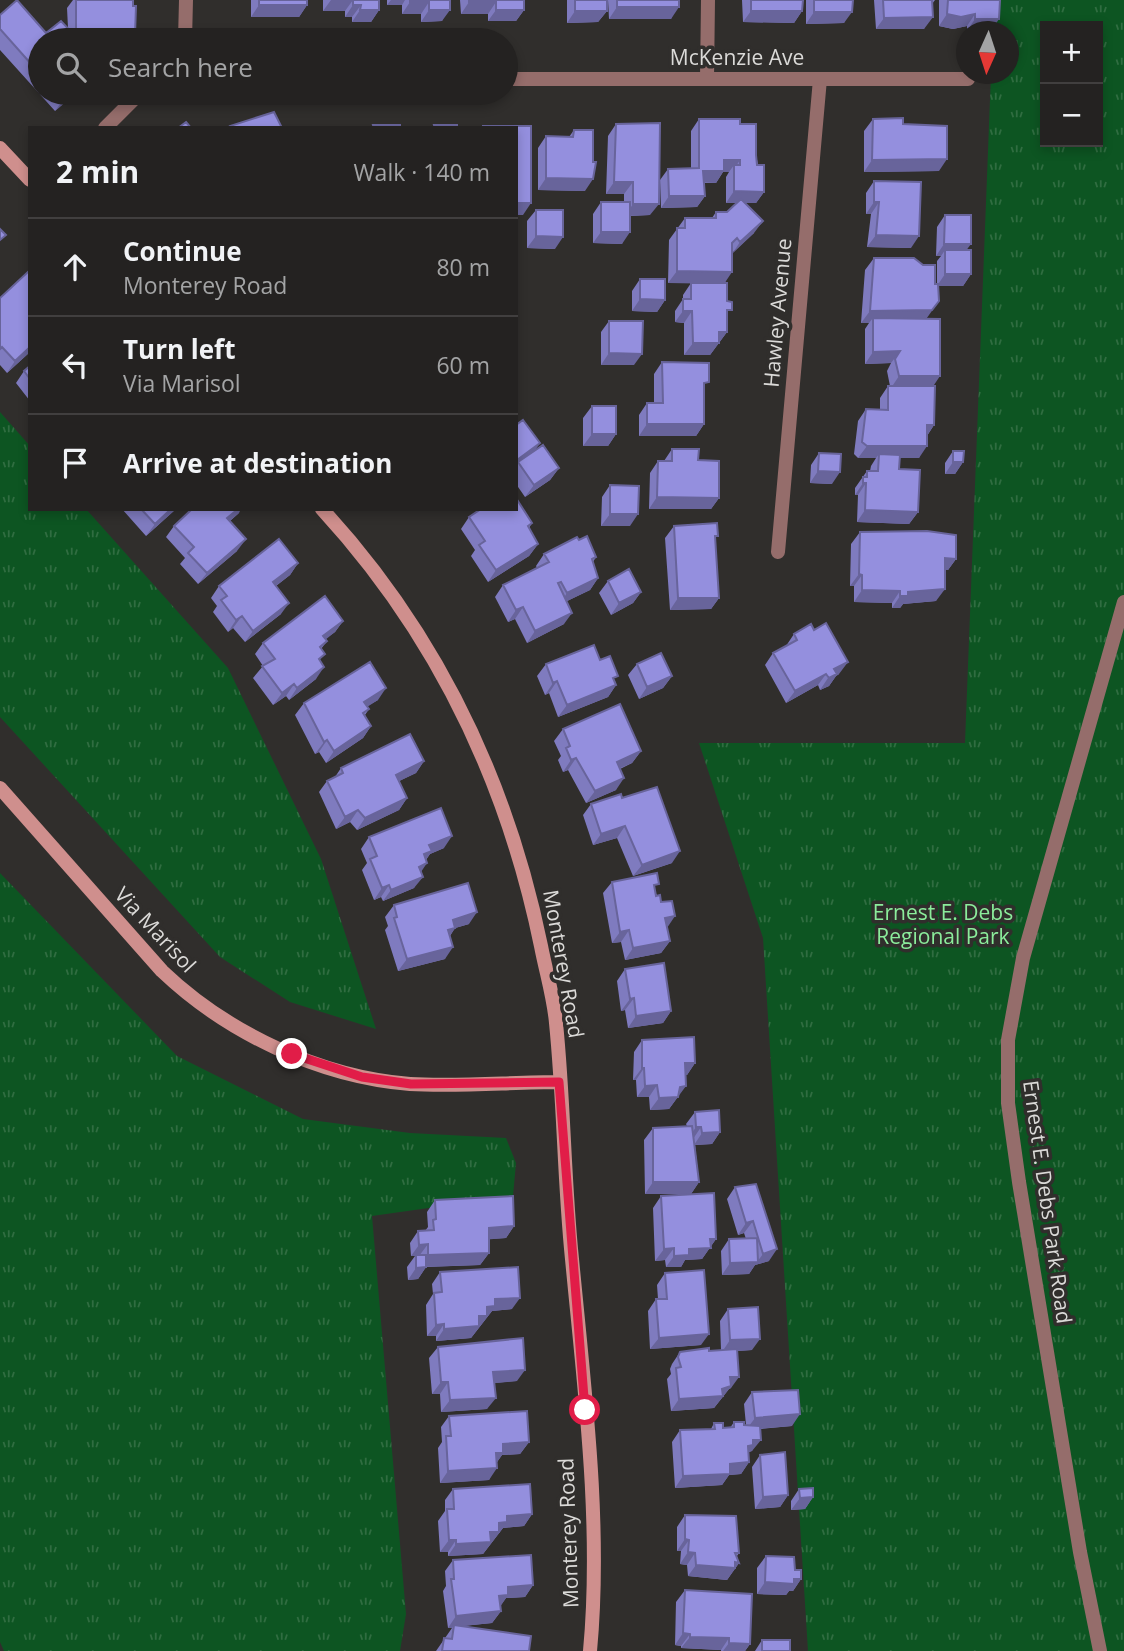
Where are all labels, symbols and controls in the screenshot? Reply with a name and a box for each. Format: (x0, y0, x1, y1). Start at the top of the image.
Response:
north arrow (956, 21, 1019, 84)
map controls (1040, 21, 1103, 147)
button: + (1040, 21, 1103, 84)
search box (28, 28, 518, 105)
street label: McKenzie Ave (670, 43, 804, 71)
icon: search (52, 48, 90, 86)
text: Search here (108, 49, 253, 85)
button: − (1040, 84, 1103, 147)
text: 2 min (56, 151, 139, 192)
text: Walk · 140 m (353, 156, 490, 188)
text: Continue (123, 233, 242, 269)
street label: Hawley Avenue (757, 237, 797, 389)
icon: ahead (56, 248, 94, 286)
text: 80 m (436, 251, 490, 283)
text: Monterey Road (123, 269, 287, 301)
text: Turn left (123, 331, 235, 367)
icon: left (56, 346, 94, 384)
text: 60 m (436, 349, 490, 381)
text: Via Marisol (123, 367, 241, 399)
icon: arrive (56, 444, 94, 482)
text: Arrive at destination (123, 445, 392, 481)
street label: Via Marisol (109, 881, 203, 978)
street label: Monterey Road (537, 887, 591, 1040)
park label: Ernest E. Debs Regional Park (873, 898, 1013, 950)
route end (276, 1038, 307, 1069)
street label: Ernest E. Debs Park Road (1017, 1078, 1079, 1325)
route start (569, 1394, 600, 1425)
street label: Monterey Road (551, 1458, 585, 1609)

